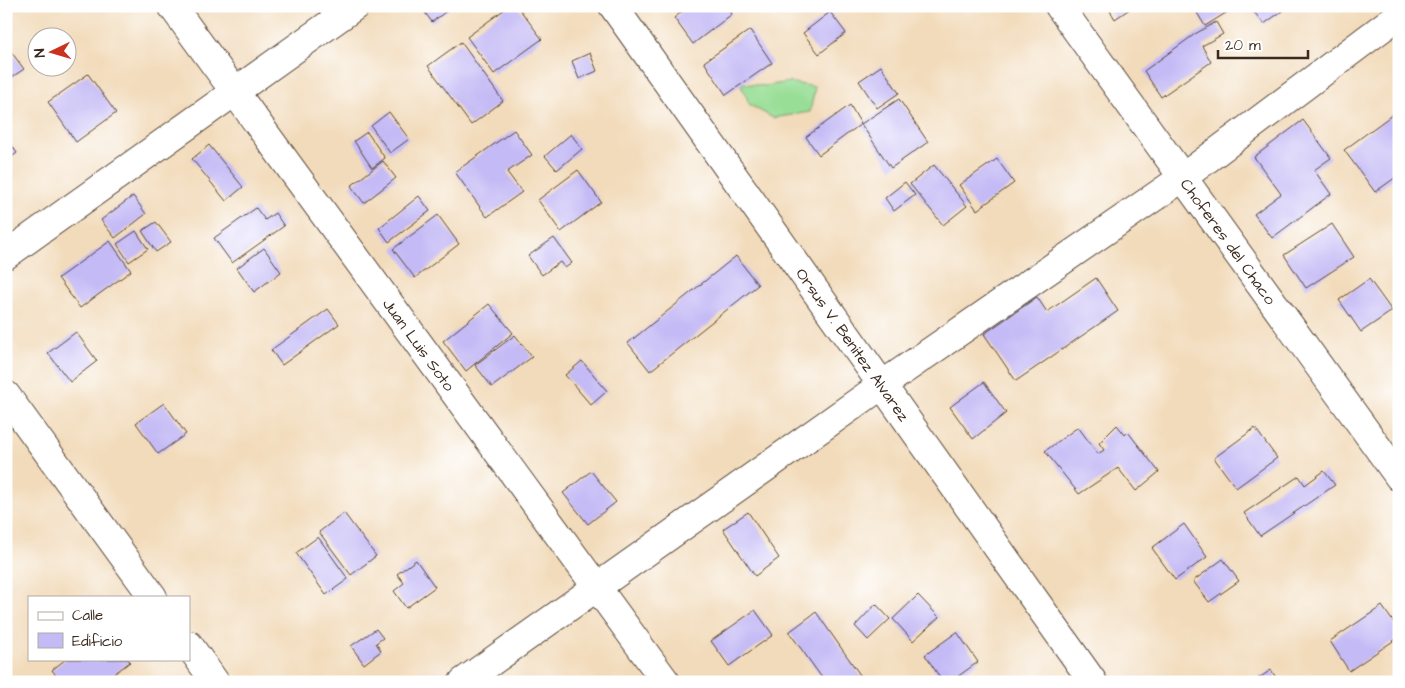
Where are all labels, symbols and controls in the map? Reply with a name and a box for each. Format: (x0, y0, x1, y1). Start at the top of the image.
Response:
north arrow (28, 28, 78, 78)
scale bar (1218, 28, 1308, 60)
text: 20 m (1225, 35, 1261, 56)
text: N (30, 48, 50, 58)
street label: Choferes del Chaco (1175, 174, 1281, 309)
street label: Orsus V. Benítez Alvarez (790, 264, 915, 426)
street label: Juan Luis Soto (377, 294, 460, 396)
legend (28, 596, 190, 660)
text: Calle (72, 605, 103, 626)
text: Edificio (72, 631, 123, 652)

